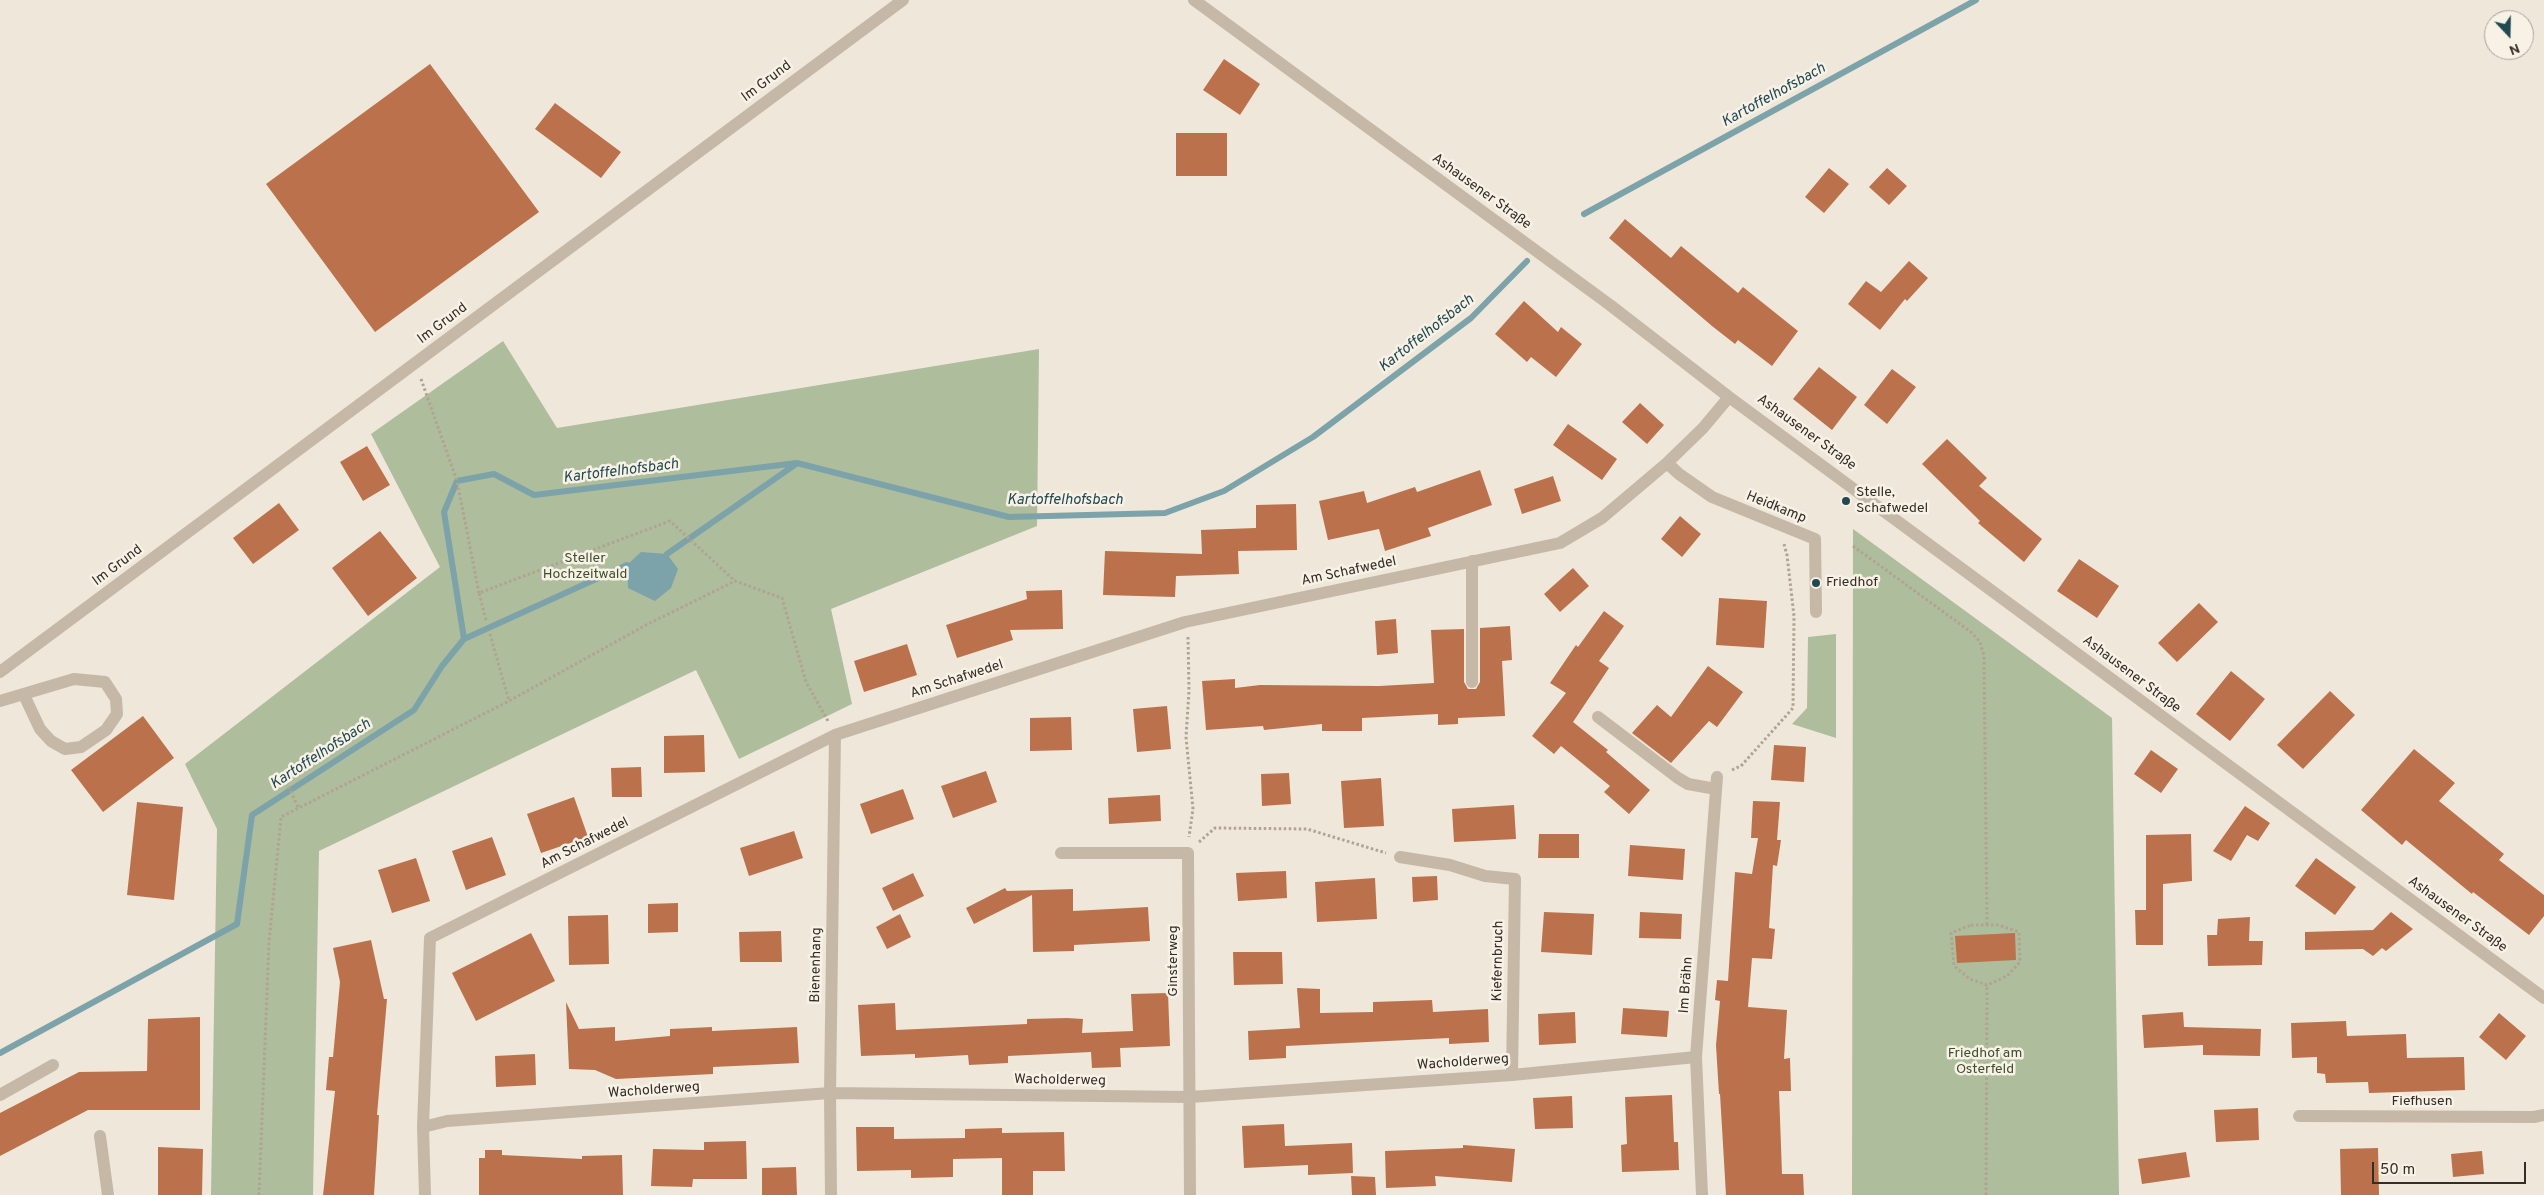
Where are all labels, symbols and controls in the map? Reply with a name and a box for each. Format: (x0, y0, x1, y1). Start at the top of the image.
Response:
north arrow (2484, 10, 2534, 60)
text: N (2506, 39, 2522, 58)
street label: Im Grund (739, 58, 795, 106)
water label: Kartoffelhofsbach (1719, 60, 1829, 132)
street label: Ashausener Straße (1428, 150, 1534, 234)
water label: Kartoffelhofsbach (1376, 291, 1478, 377)
street label: Im Grund (415, 300, 471, 348)
street label: Ashausener Straße (1753, 391, 1859, 475)
water label: Kartoffelhofsbach (562, 456, 680, 488)
place label: Stelle, Schafwedel (1856, 485, 1928, 518)
street label: Heidkamp (1743, 488, 1809, 528)
water label: Kartoffelhofsbach (1007, 492, 1123, 510)
marker: Stelle, Schafwedel (1840, 495, 1852, 507)
street label: Im Grund (90, 542, 146, 590)
park label: Steller Hochzeitwald (543, 551, 627, 584)
street label: Am Schafwedel (1300, 554, 1398, 590)
place label: Friedhof (1826, 575, 1878, 591)
marker: Friedhof (1810, 577, 1822, 589)
street label: Ashausener Straße (2079, 633, 2183, 717)
street label: Am Schafwedel (908, 657, 1006, 703)
water label: Kartoffelhofsbach (267, 716, 375, 794)
street label: Am Schafwedel (538, 815, 632, 873)
street label: Ashausener Straße (2404, 873, 2510, 957)
street label: Kiefernbruch (1490, 920, 1508, 1002)
street label: Ginsterweg (1166, 925, 1182, 997)
street label: Bienenhang (808, 927, 826, 1003)
street label: Im Brähn (1677, 956, 1697, 1014)
park label: Friedhof am Osterfeld (1948, 1046, 2022, 1078)
street label: Wacholderweg (1416, 1051, 1510, 1075)
street label: Wacholderweg (1014, 1072, 1106, 1090)
street label: Wacholderweg (607, 1079, 701, 1103)
street label: Fiefhusen (2391, 1094, 2453, 1110)
scale bar (2374, 1152, 2528, 1184)
text: 50 m (2380, 1161, 2415, 1180)

